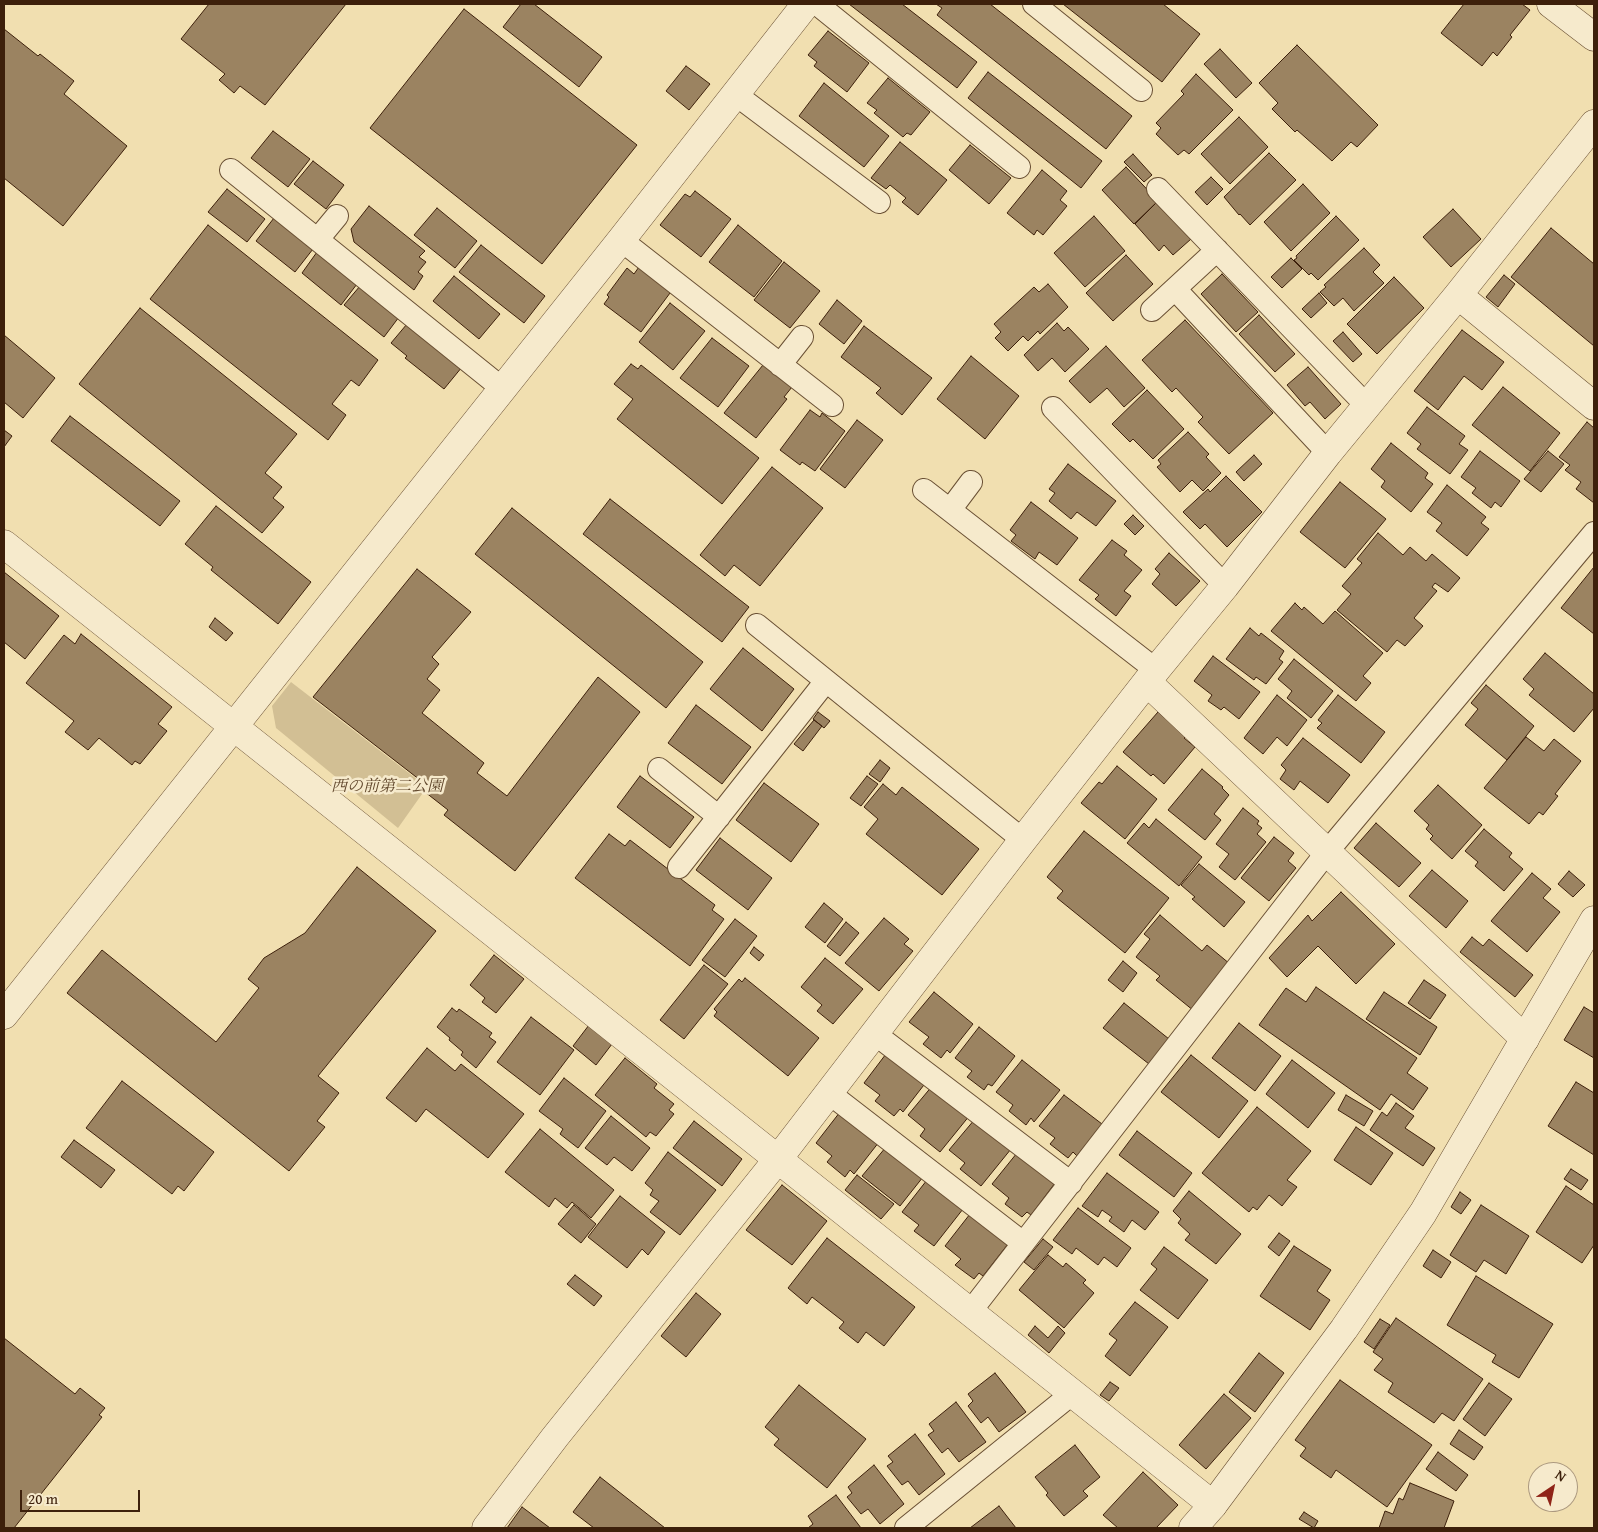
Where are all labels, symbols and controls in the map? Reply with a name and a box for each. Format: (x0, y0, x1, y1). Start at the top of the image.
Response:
park label: 西の前第二公園 (331, 777, 443, 797)
north arrow (1528, 1462, 1578, 1512)
text: N (1551, 1464, 1570, 1486)
scale bar (22, 1480, 142, 1512)
text: 20 m (28, 1488, 58, 1509)

